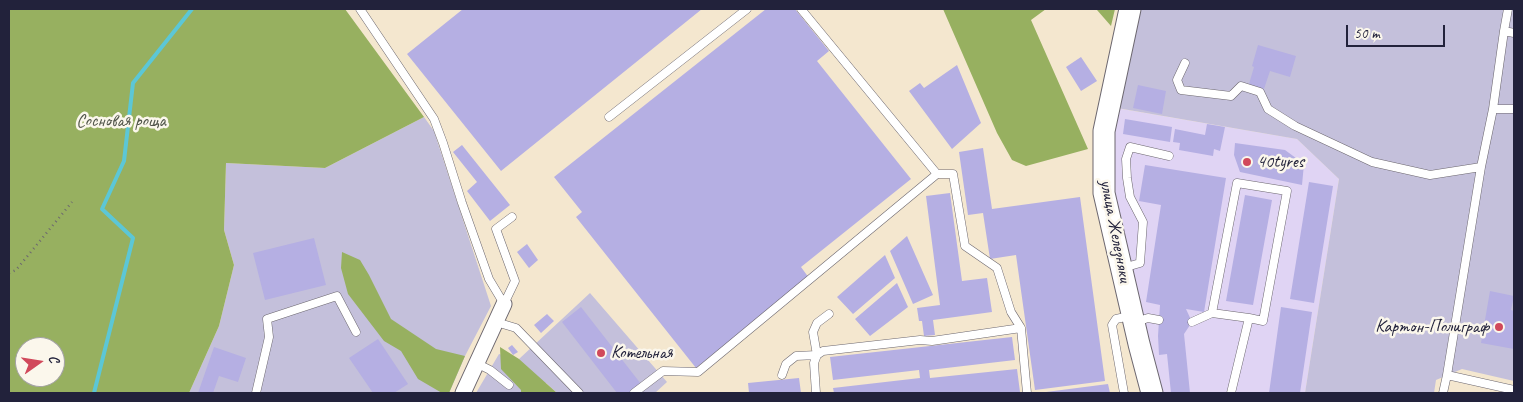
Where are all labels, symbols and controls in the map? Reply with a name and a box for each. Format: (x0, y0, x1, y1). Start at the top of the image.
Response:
scale bar (1348, 15, 1447, 47)
text: 50 m (1354, 24, 1380, 43)
park label: Сосновая роща (76, 110, 166, 132)
place label: 40tyres (1257, 151, 1304, 173)
marker: 40tyres (1241, 156, 1253, 168)
street label: улица Железняки (1094, 178, 1136, 284)
place label: Картон-Полиграф (1375, 316, 1489, 338)
marker: Картон-Полиграф (1493, 321, 1505, 333)
north arrow (15, 337, 65, 387)
place label: Котельная (611, 342, 673, 364)
marker: Котельная (595, 347, 607, 359)
text: С (45, 353, 63, 364)

